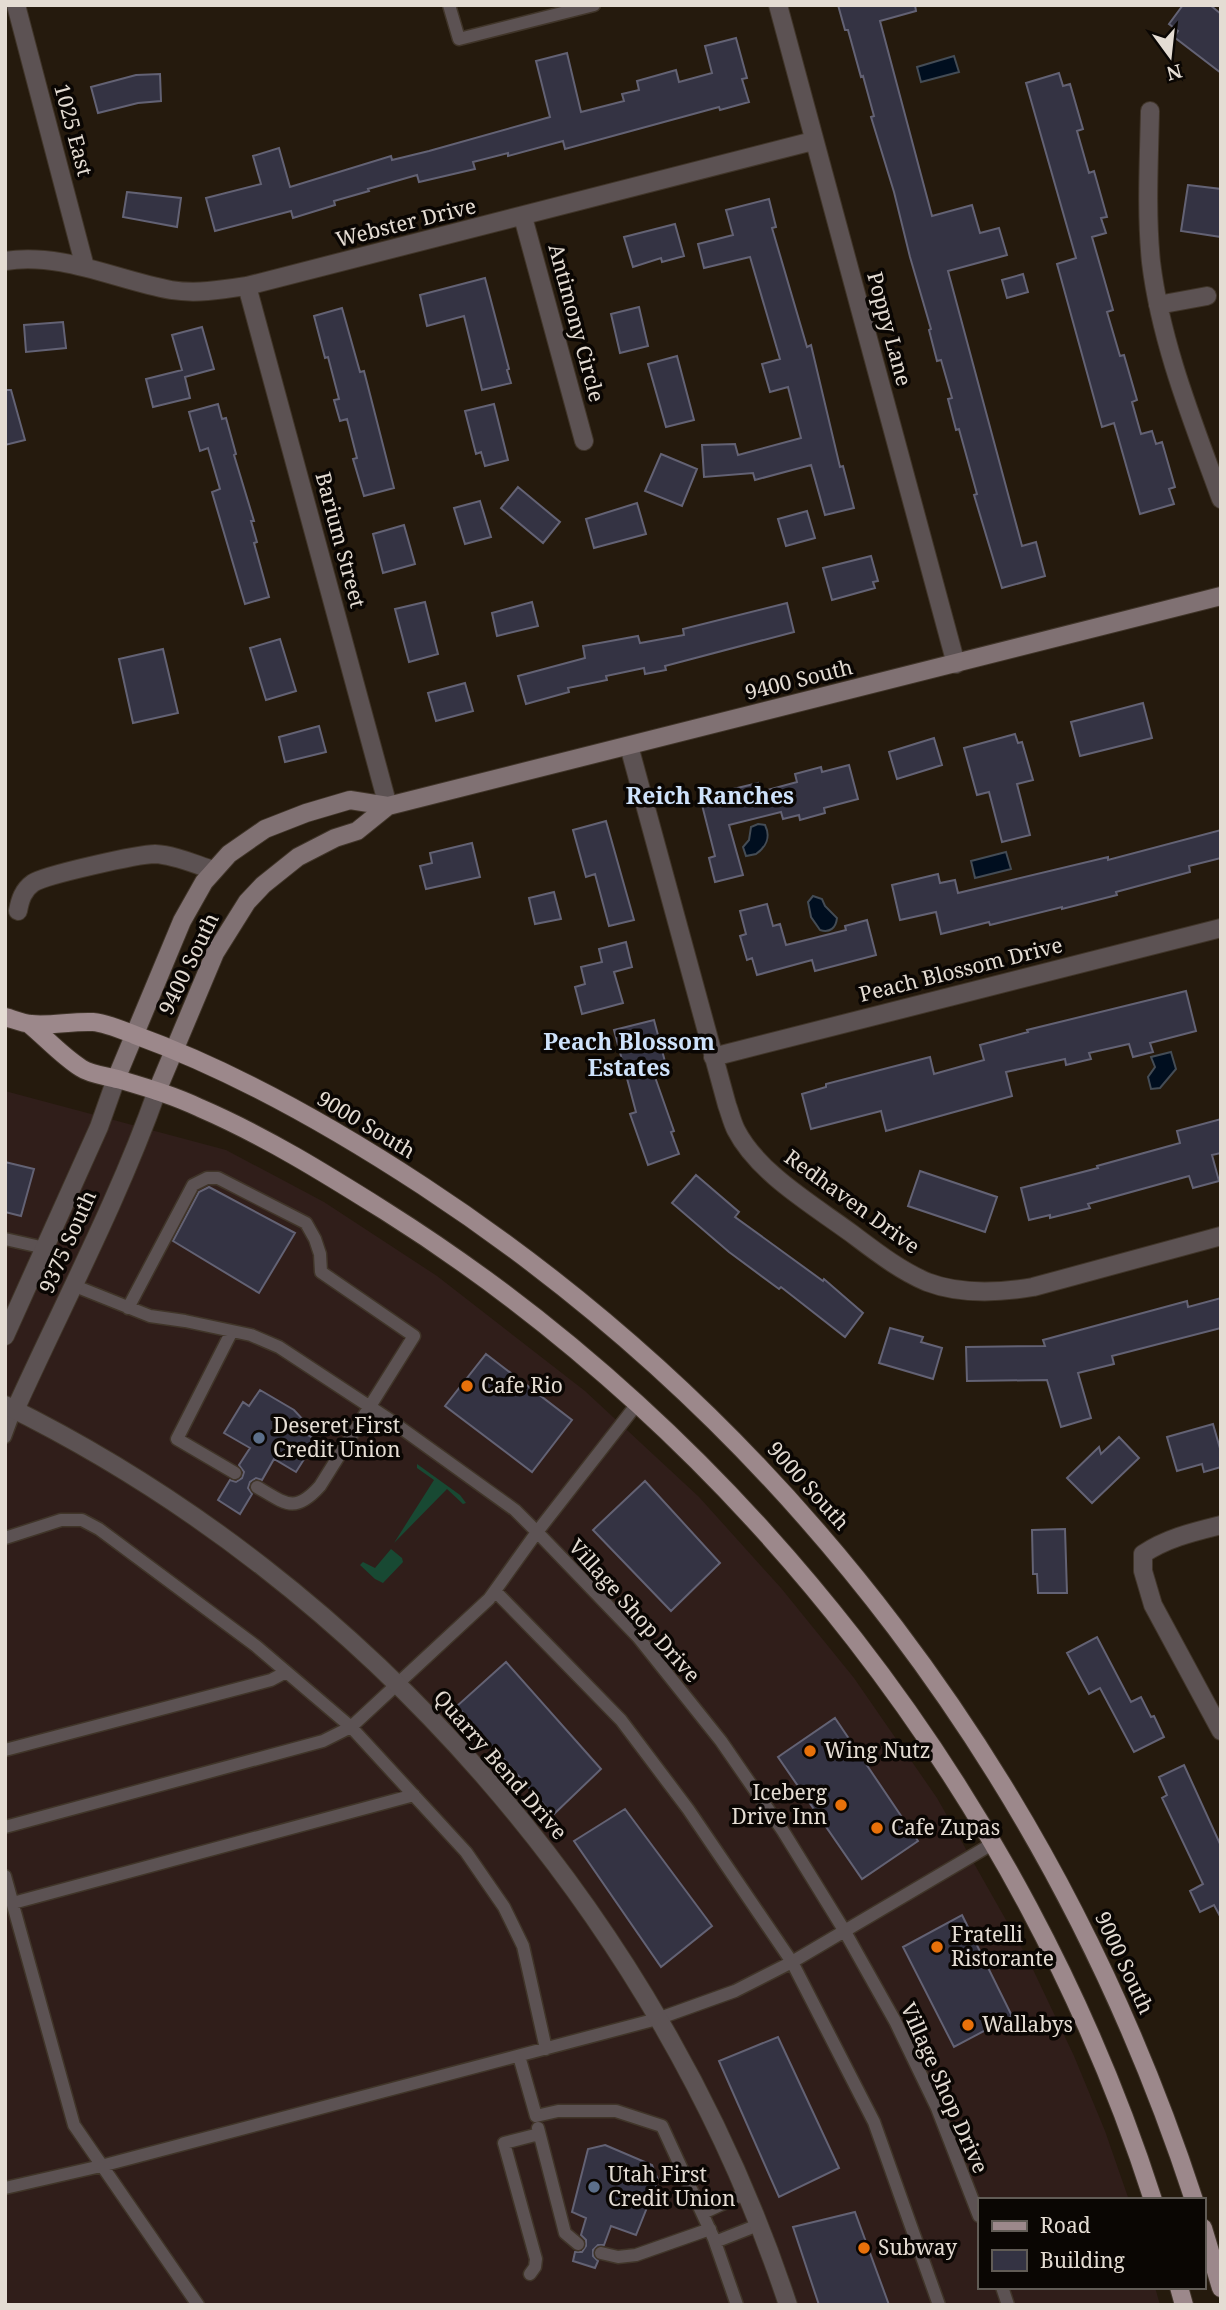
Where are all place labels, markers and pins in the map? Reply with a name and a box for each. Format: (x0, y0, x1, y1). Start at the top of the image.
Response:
place label: Cafe Rio (481, 1371, 563, 1399)
marker: Cafe Rio (459, 1378, 475, 1394)
place label: Deseret First Credit Union (273, 1411, 400, 1463)
marker: Deseret First Credit Union (251, 1430, 267, 1446)
place label: Wing Nutz (824, 1736, 931, 1764)
marker: Wing Nutz (802, 1743, 818, 1759)
place label: Iceberg Drive Inn (731, 1778, 828, 1830)
marker: Iceberg Drive Inn (833, 1797, 849, 1813)
place label: Cafe Zupas (891, 1813, 1000, 1841)
marker: Cafe Zupas (869, 1820, 885, 1836)
place label: Fratelli Ristorante (951, 1920, 1054, 1972)
marker: Fratelli Ristorante (929, 1939, 945, 1955)
place label: Wallabys (982, 2010, 1073, 2038)
marker: Wallabys (960, 2017, 976, 2033)
place label: Utah First Credit Union (608, 2160, 735, 2212)
marker: Utah First Credit Union (586, 2179, 602, 2195)
place label: Subway (878, 2233, 957, 2261)
marker: Subway (856, 2240, 872, 2256)

